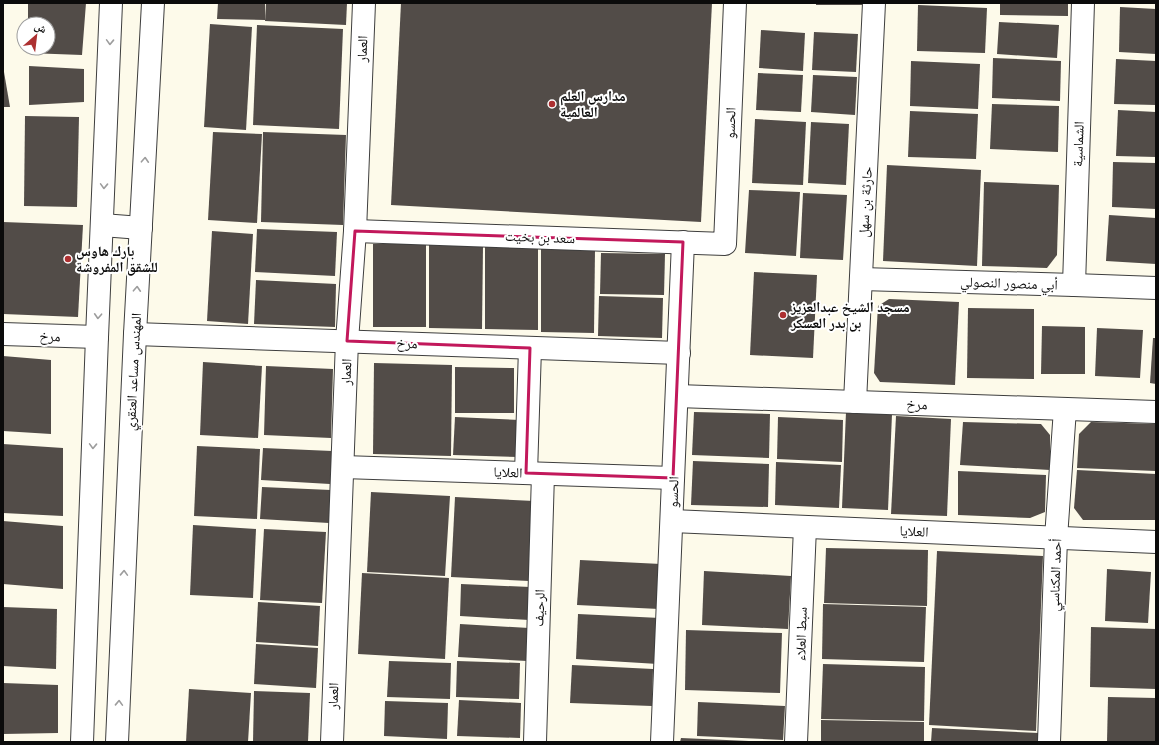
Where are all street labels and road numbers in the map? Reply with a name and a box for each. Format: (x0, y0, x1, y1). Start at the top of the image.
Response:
street label: العمار (355, 35, 371, 64)
street label: الحسو (722, 107, 740, 139)
street label: الشماسية (1070, 121, 1087, 167)
street label: حارثة بن سهل (856, 166, 876, 238)
street label: سعد بن بخيت (505, 229, 575, 247)
street label: أبي منصور النصولي (960, 274, 1058, 296)
street label: المهندس مساعد العنقري (123, 313, 148, 432)
street label: مرخ (39, 329, 61, 346)
street label: مرخ (396, 336, 418, 353)
street label: العمار (339, 358, 355, 387)
street label: مرخ (906, 397, 928, 414)
street label: العلايا (493, 464, 523, 481)
street label: الحسو (665, 476, 683, 508)
street label: العلايا (899, 523, 929, 540)
street label: أحمد المكناسي (1046, 538, 1068, 612)
street label: الرحيف (531, 589, 549, 627)
street label: سبط العلاء (793, 607, 810, 661)
street label: العمار (326, 682, 342, 711)

